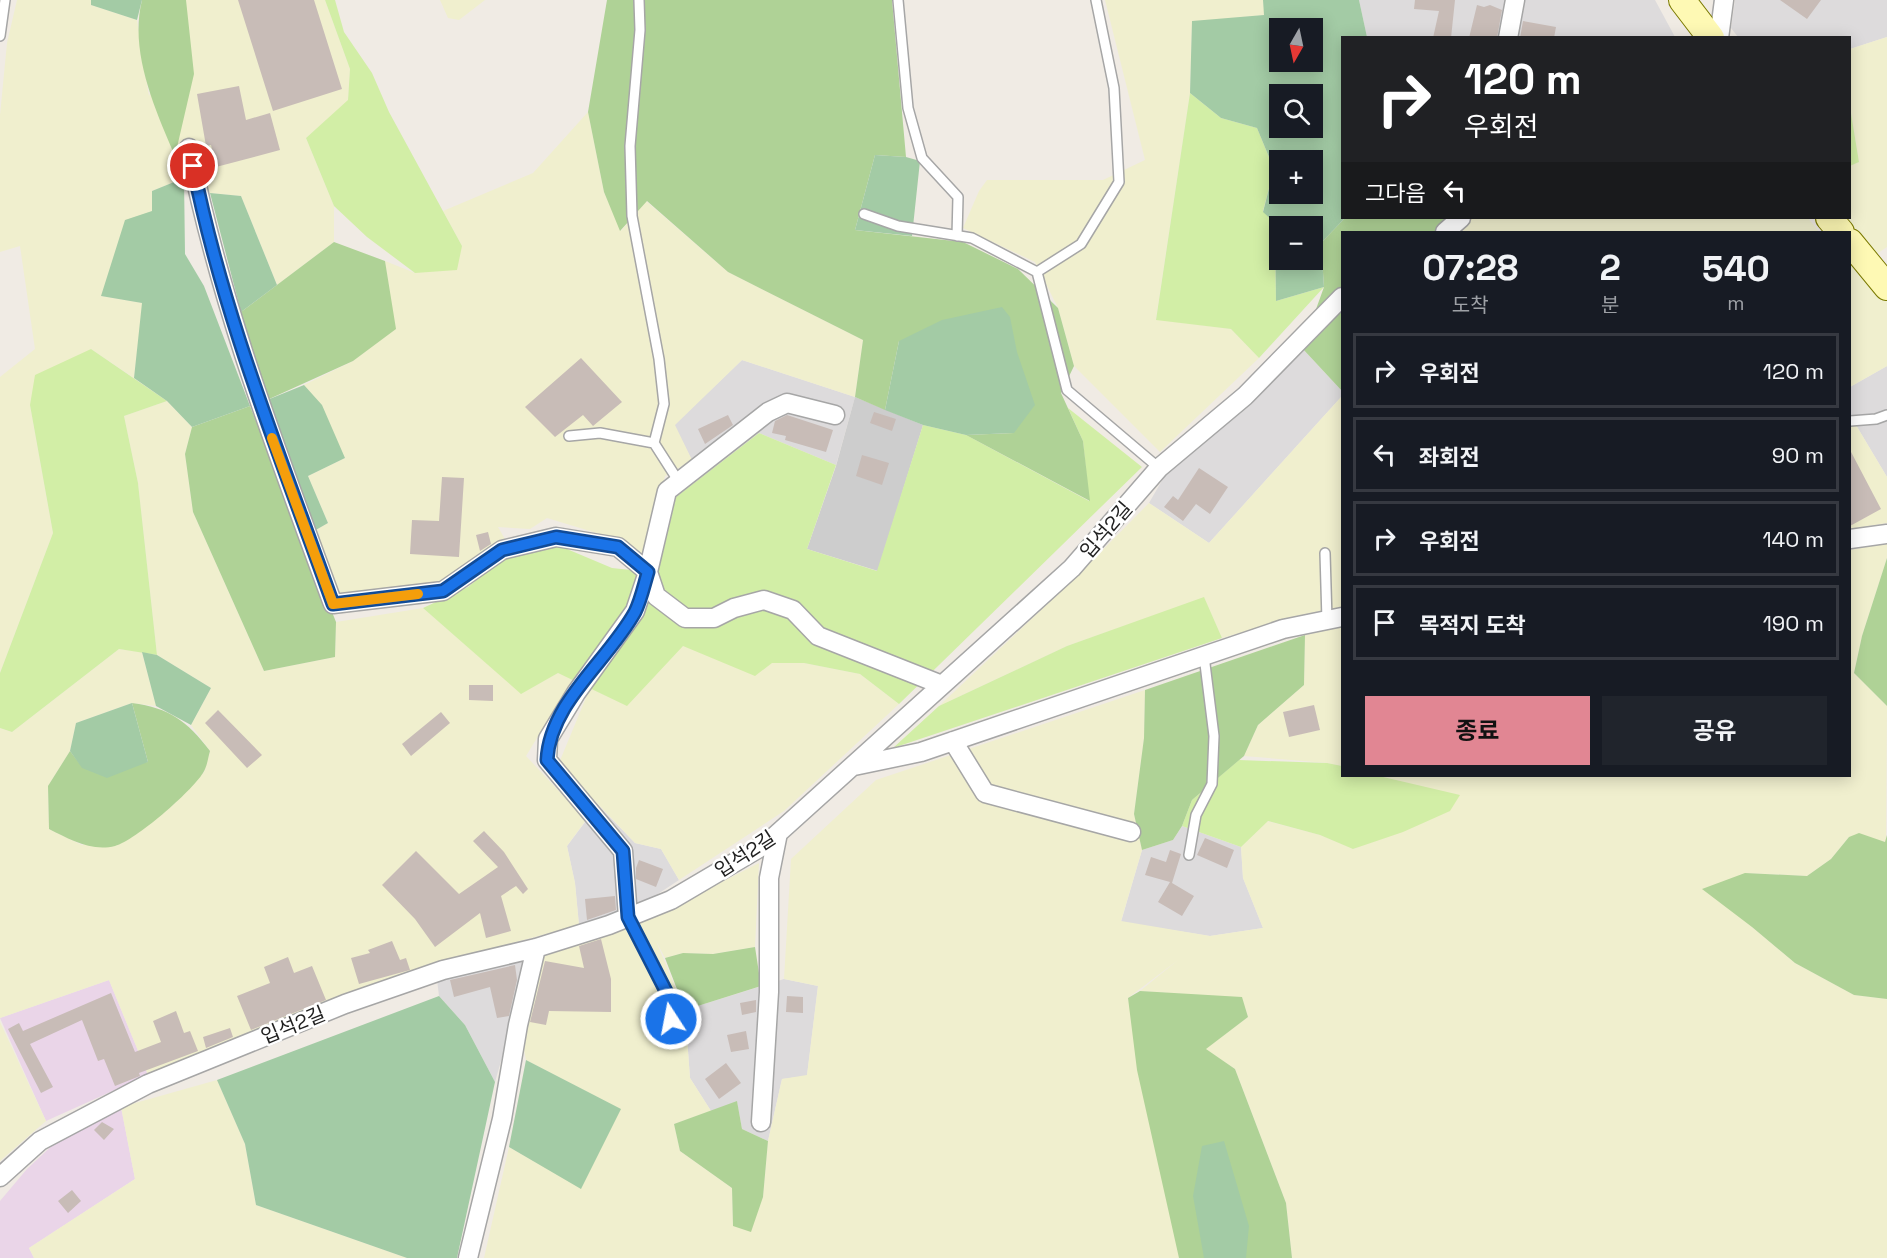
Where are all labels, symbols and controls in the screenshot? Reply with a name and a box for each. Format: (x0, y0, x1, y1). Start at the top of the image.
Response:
north arrow (1269, 18, 1323, 72)
map controls (1269, 18, 1323, 270)
text: 120 m (1464, 53, 1582, 106)
icon: right (1365, 60, 1443, 138)
button: search (1269, 84, 1323, 138)
text: 우회전 (1464, 109, 1539, 144)
pin (167, 140, 218, 191)
icon: arrive (176, 149, 209, 182)
button: + (1269, 150, 1323, 204)
icon: left (1438, 174, 1471, 207)
text: 그다음 (1365, 179, 1426, 207)
button: − (1269, 216, 1323, 270)
text: 07:28 (1422, 245, 1518, 291)
text: 2 (1600, 245, 1621, 291)
text: 540 (1702, 246, 1770, 292)
text: m (1727, 290, 1745, 316)
text: 도착 (1452, 292, 1489, 318)
text: 분 (1601, 292, 1619, 318)
icon: right (1368, 354, 1401, 387)
text: 120 m (1763, 357, 1824, 385)
text: 우회전 (1419, 359, 1480, 387)
icon: left (1368, 438, 1401, 471)
text: 90 m (1772, 441, 1824, 469)
text: 좌회전 (1419, 443, 1480, 471)
street label: 입석2길 (1074, 496, 1138, 564)
icon: right (1368, 522, 1401, 555)
text: 140 m (1762, 525, 1824, 553)
text: 우회전 (1419, 527, 1480, 555)
icon: arrive (1368, 606, 1401, 639)
text: 190 m (1763, 609, 1824, 637)
text: 목적지 도착 (1419, 611, 1526, 639)
button: 종료 (1365, 696, 1590, 765)
button: 공유 (1602, 696, 1827, 765)
street label: 입석2길 (710, 825, 780, 883)
position arrow (639, 987, 703, 1051)
street label: 입석2길 (257, 1000, 329, 1050)

